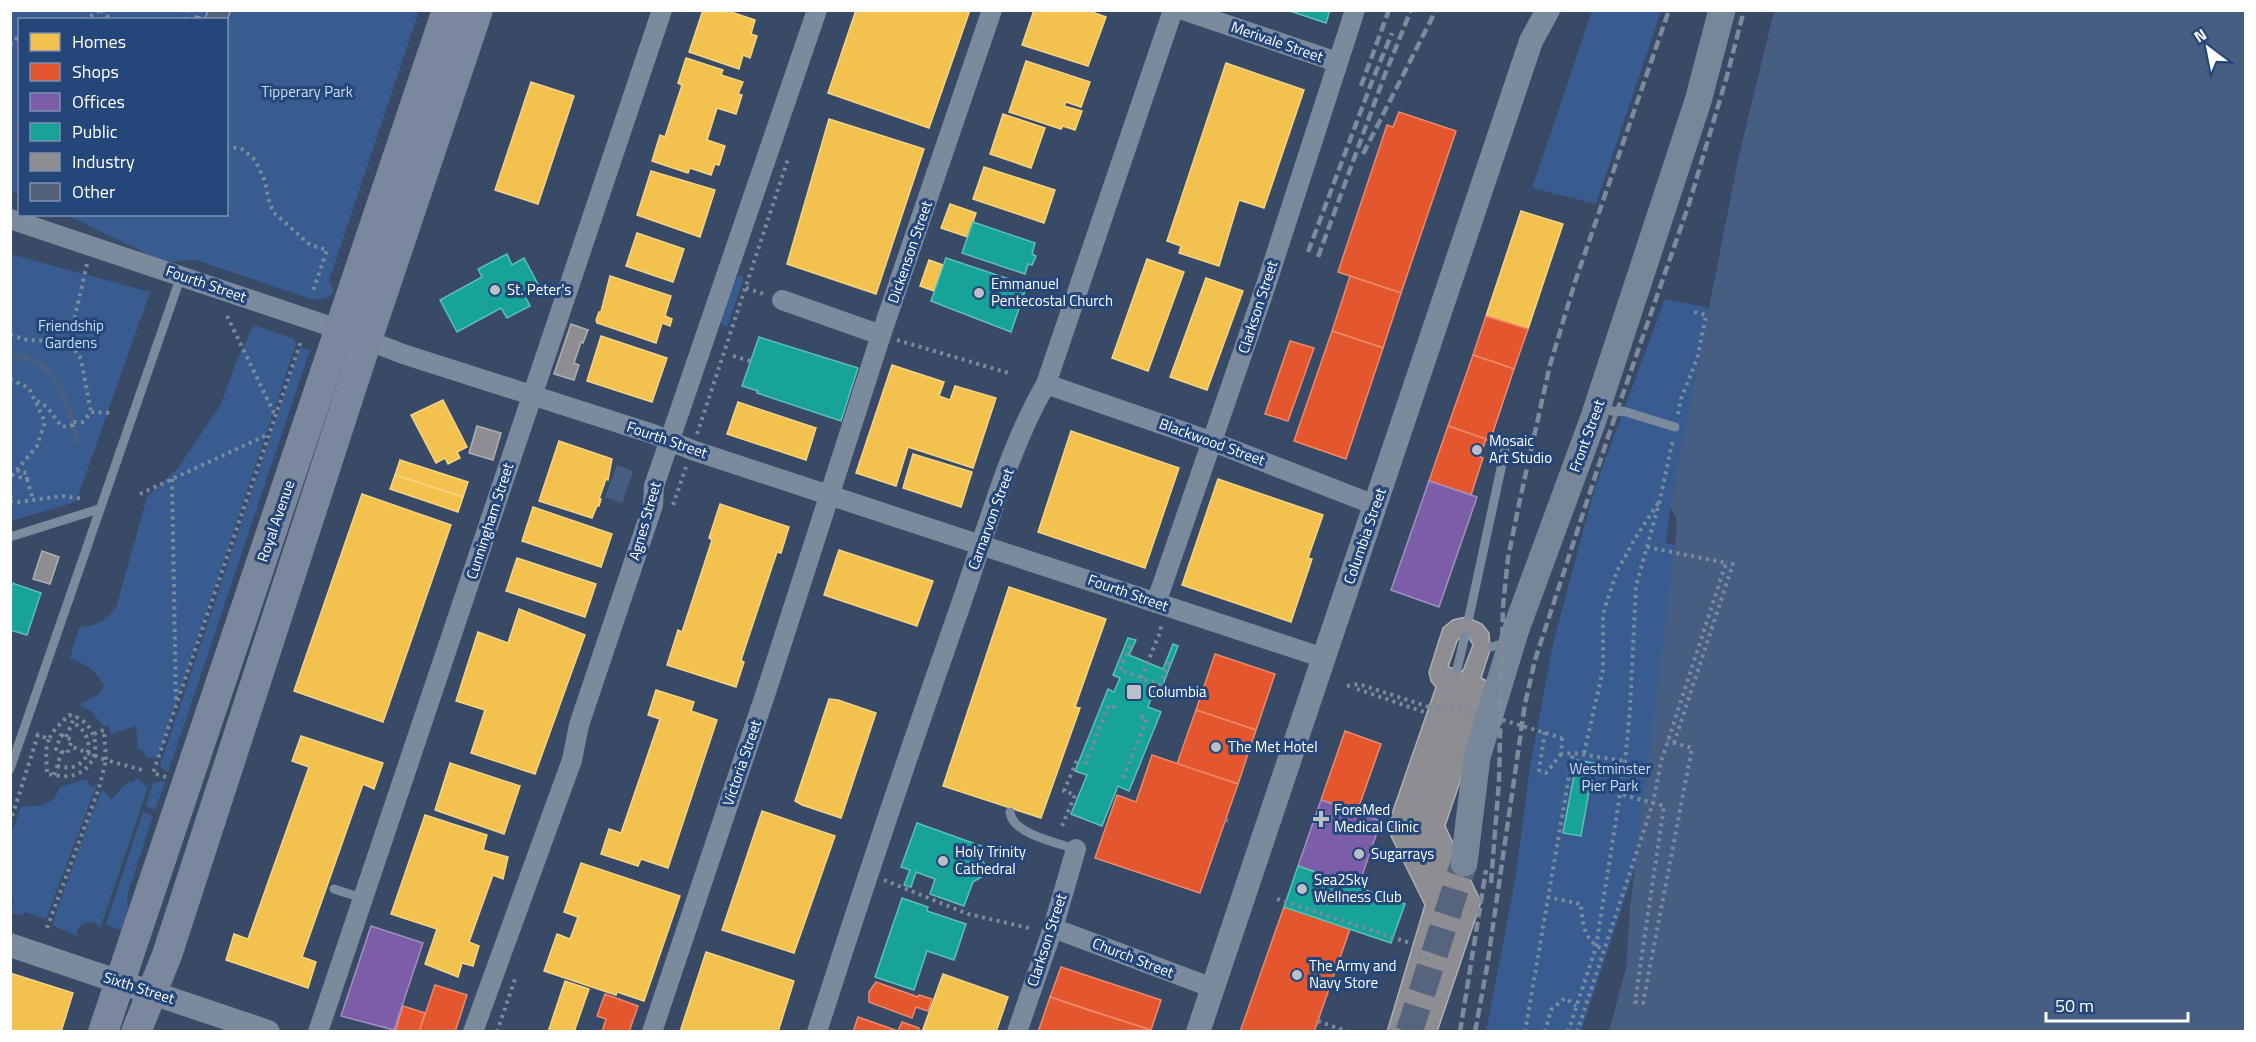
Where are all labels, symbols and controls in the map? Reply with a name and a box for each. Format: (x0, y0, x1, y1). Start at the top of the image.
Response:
street label: Merivale Street (1228, 15, 1327, 68)
legend (18, 18, 228, 216)
north arrow (2178, 18, 2238, 78)
text: N (2189, 22, 2211, 48)
text: Homes (72, 28, 126, 55)
text: Shops (72, 58, 119, 85)
park label: Tipperary Park (261, 80, 353, 103)
text: Offices (72, 88, 125, 115)
text: Public (72, 118, 118, 145)
text: Industry (72, 148, 135, 175)
text: Other (72, 178, 115, 205)
street label: Dickenson Street (881, 197, 938, 306)
street label: Clarkson Street (1232, 257, 1284, 356)
street label: Fourth Street (163, 259, 250, 308)
place label: Emmanuel Pentecostal Church (991, 272, 1113, 312)
place label: St. Peter's (507, 278, 571, 301)
marker: St. Peter's (488, 283, 502, 297)
marker: Emmanuel Pentecostal Church (972, 286, 986, 300)
park label: Friendship Gardens (38, 314, 104, 354)
street label: Front Street (1563, 396, 1611, 475)
street label: Blackwood Street (1156, 412, 1269, 472)
street label: Fourth Street (624, 415, 711, 464)
place label: Mosaic Art Studio (1489, 429, 1552, 469)
marker: Mosaic Art Studio (1470, 443, 1484, 457)
street label: Cunningham Street (460, 459, 519, 582)
street label: Carnarvon Street (961, 464, 1020, 573)
street label: Royal Avenue (251, 477, 300, 565)
street label: Agnes Street (622, 478, 667, 563)
street label: Columbia Street (1337, 484, 1392, 587)
street label: Fourth Street (1085, 568, 1172, 617)
place label: Columbia (1148, 680, 1207, 703)
marker: Columbia (1125, 683, 1143, 701)
street label: Victoria Street (716, 716, 767, 809)
place label: The Met Hotel (1228, 735, 1318, 758)
marker: The Met Hotel (1209, 740, 1223, 754)
park label: Westminster Pier Park (1569, 757, 1651, 797)
place label: ForeMed Medical Clinic (1334, 798, 1419, 838)
marker: ForeMed Medical Clinic (1312, 810, 1330, 828)
place label: Holy Trinity Cathedral (955, 840, 1026, 880)
place label: Sugarrays (1371, 842, 1434, 865)
marker: Sugarrays (1352, 847, 1366, 861)
marker: Holy Trinity Cathedral (936, 854, 950, 868)
place label: Sea2Sky Wellness Club (1314, 868, 1402, 908)
marker: Sea2Sky Wellness Club (1295, 882, 1309, 896)
street label: Clarkson Street (1021, 890, 1073, 989)
street label: Church Street (1089, 931, 1178, 984)
place label: The Army and Navy Store (1309, 954, 1396, 994)
street label: Sixth Street (101, 965, 178, 1010)
marker: The Army and Navy Store (1290, 968, 1304, 982)
scale bar (2046, 985, 2188, 1023)
text: 50 m (2055, 992, 2094, 1019)

